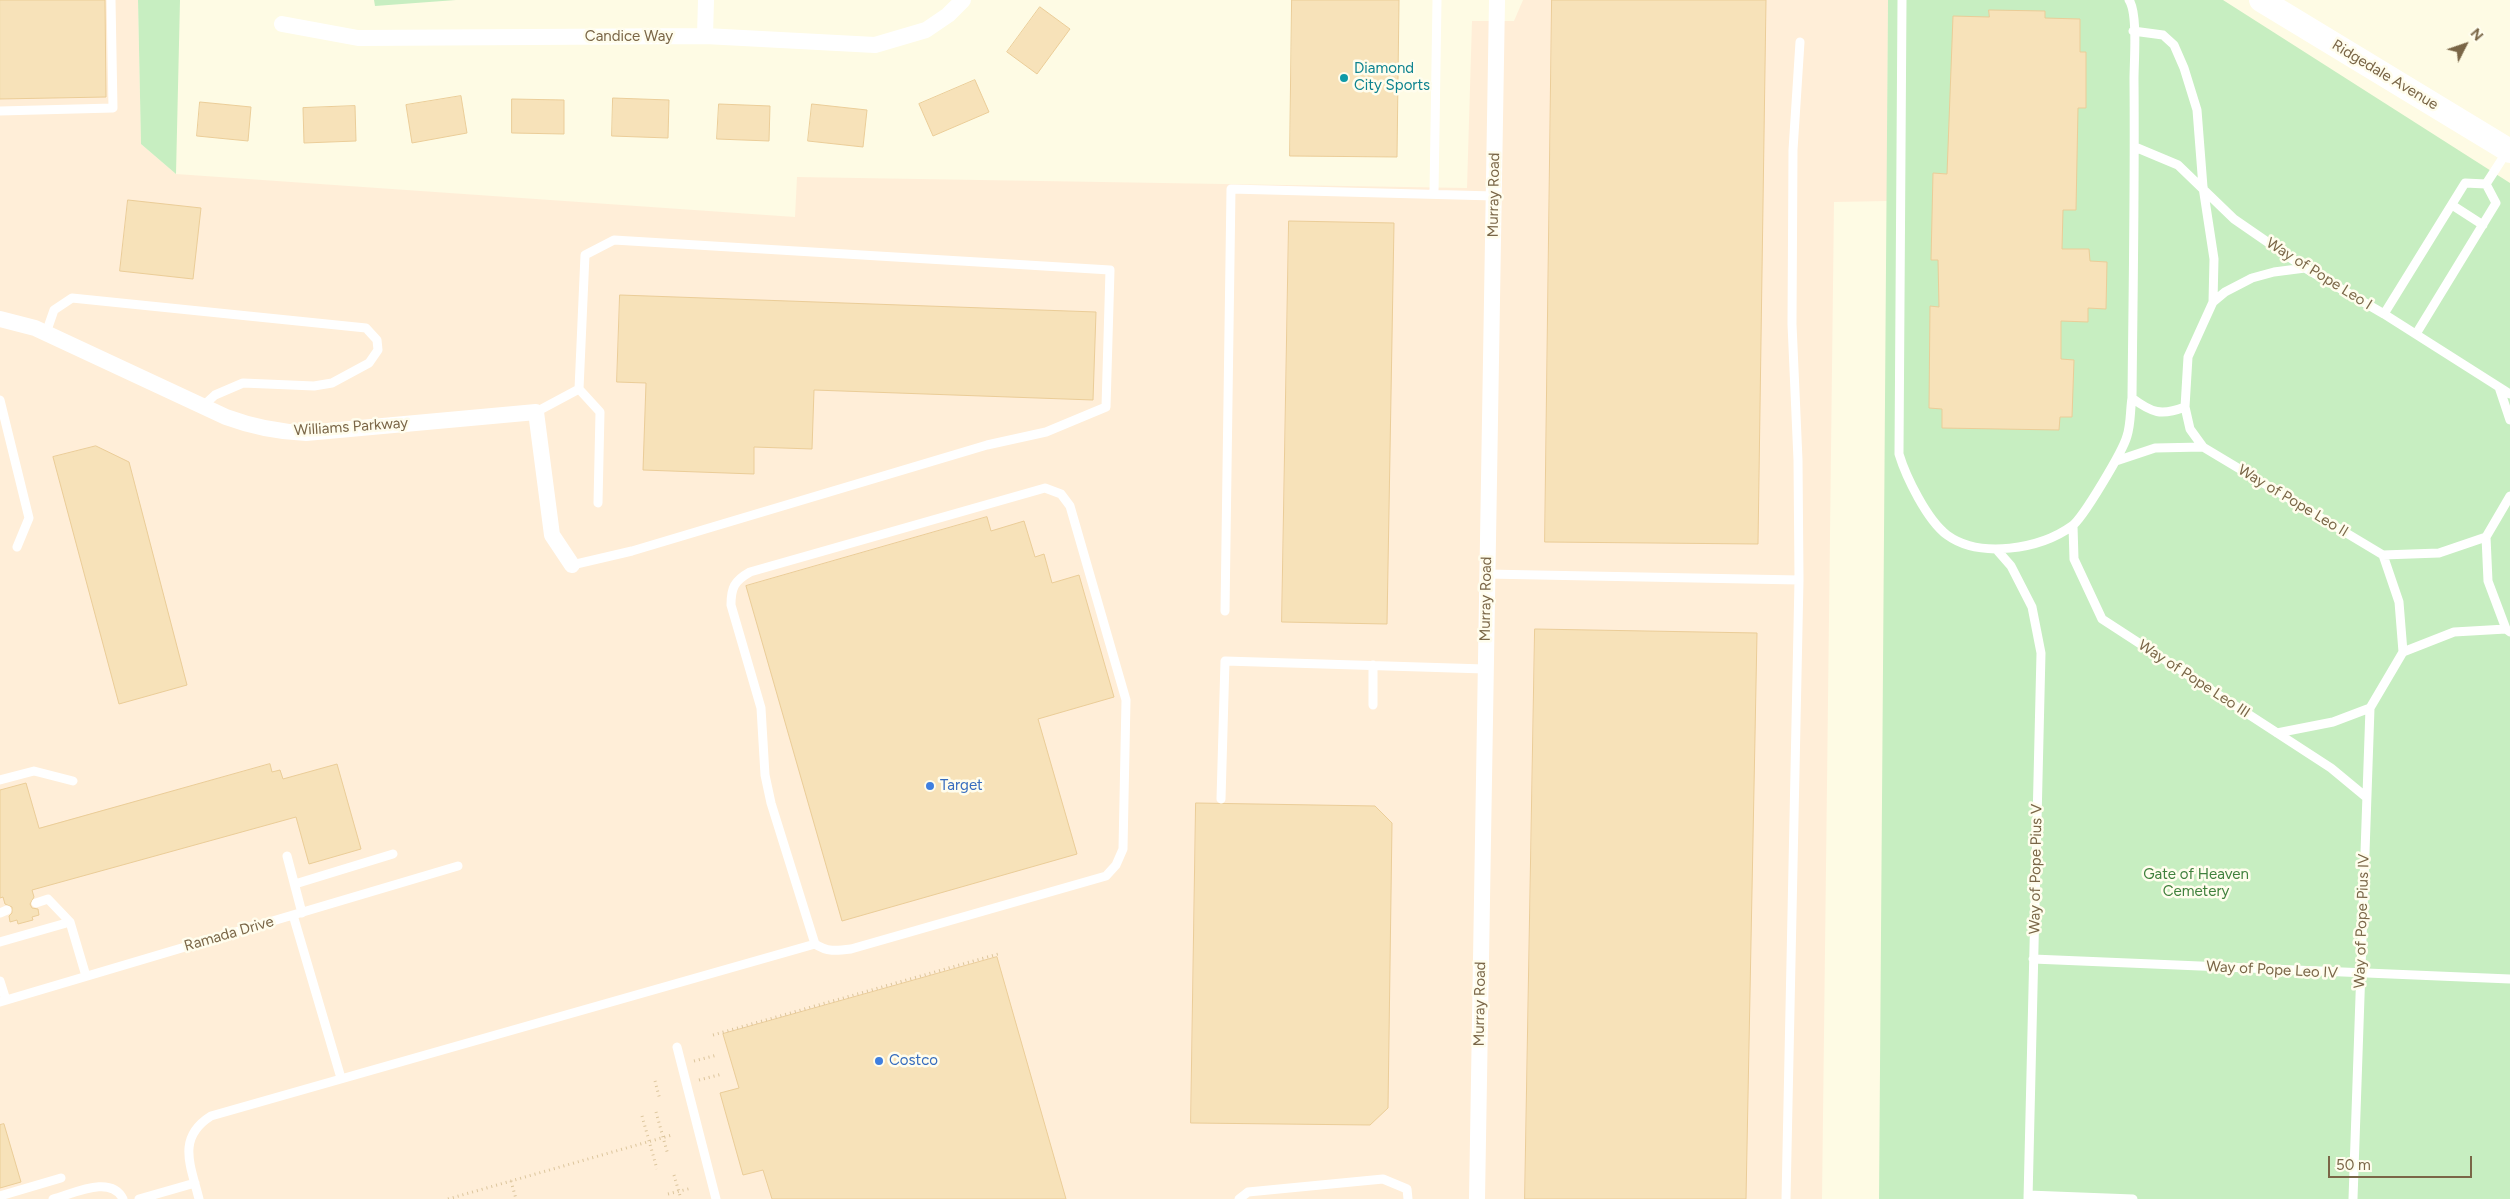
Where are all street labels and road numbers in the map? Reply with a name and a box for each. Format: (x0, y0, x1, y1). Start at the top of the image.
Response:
street label: Candice Way (585, 28, 673, 46)
street label: Ridgedale Avenue (2328, 36, 2442, 114)
street label: Murray Road (1484, 152, 1504, 238)
street label: Way of Pope Leo I (2263, 234, 2375, 314)
street label: Williams Parkway (293, 414, 409, 440)
street label: Way of Pope Leo II (2235, 461, 2351, 541)
street label: Murray Road (1476, 556, 1496, 642)
street label: Way of Pope Leo III (2135, 636, 2253, 722)
street label: Way of Pope Pius V (2026, 804, 2046, 934)
street label: Way of Pope Pius IV (2351, 853, 2373, 989)
street label: Ramada Drive (182, 913, 276, 955)
street label: Way of Pope Leo IV (2206, 958, 2338, 982)
street label: Murray Road (1470, 961, 1490, 1047)

